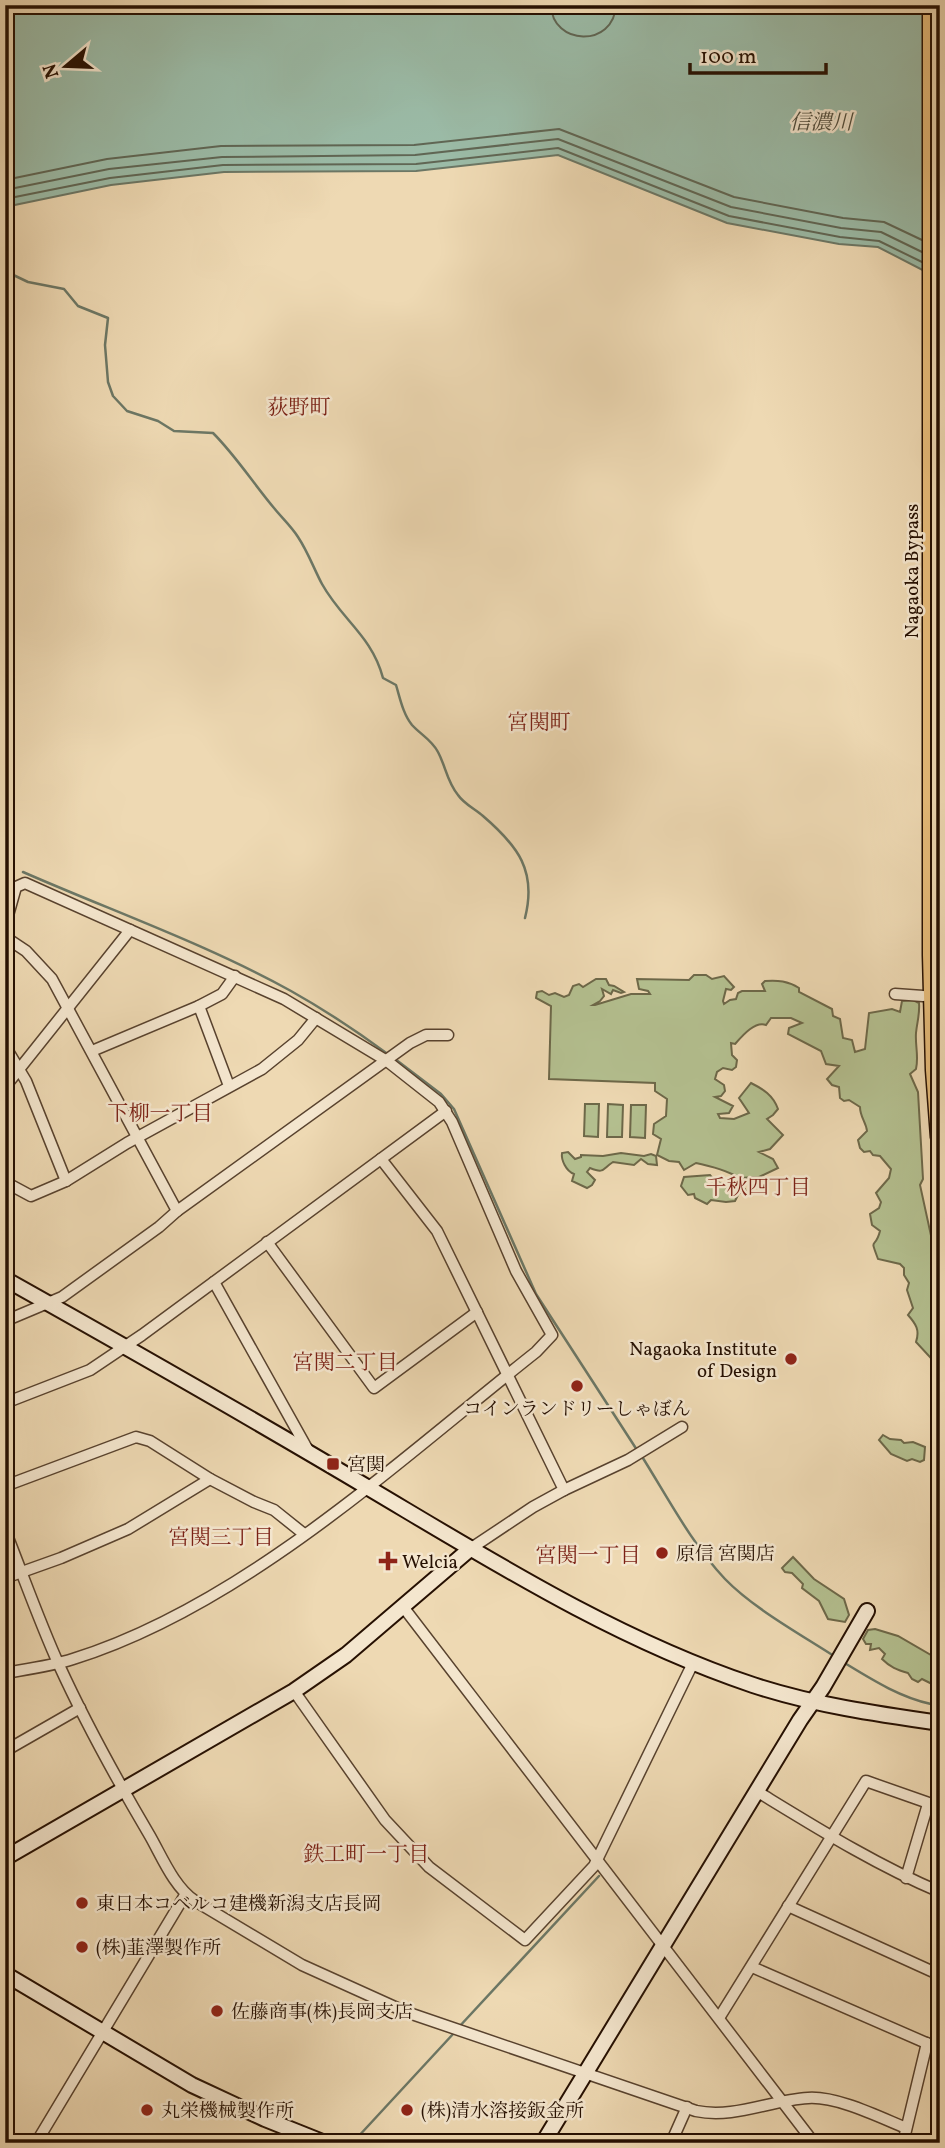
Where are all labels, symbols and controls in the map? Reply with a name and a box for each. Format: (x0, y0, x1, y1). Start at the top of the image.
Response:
north arrow (32, 32, 102, 102)
scale bar (690, 32, 826, 76)
text: 100 m (700, 43, 757, 72)
text: N (37, 60, 66, 82)
water label: 信濃川 (790, 109, 854, 138)
district label: 荻野町 (268, 394, 331, 423)
street label: Nagaoka Bypass (900, 504, 926, 639)
district label: 宮関町 (508, 709, 571, 738)
district label: 下柳一丁目 (108, 1100, 213, 1129)
district label: 千秋四丁目 (706, 1174, 811, 1203)
place label: Nagaoka Institute of Design (629, 1337, 777, 1385)
district label: 宮関二丁目 (293, 1349, 398, 1378)
marker: Nagaoka Institute of Design (783, 1351, 799, 1367)
marker: コインランドリーしゃぼん (569, 1378, 585, 1394)
place label: コインランドリーしゃぼん (463, 1397, 691, 1423)
place label: 宮関 (347, 1453, 385, 1479)
marker: 宮関 (325, 1456, 341, 1472)
district label: 宮関三丁目 (169, 1524, 274, 1553)
district label: 宮関一丁目 (536, 1542, 641, 1571)
place label: 原信 宮関店 (676, 1542, 775, 1568)
marker: 原信 宮関店 (654, 1545, 670, 1561)
place label: Welcia (402, 1550, 458, 1576)
marker: Welcia (380, 1553, 396, 1569)
district label: 鉄工町一丁目 (303, 1841, 429, 1870)
place label: 東日本コベルコ建機新潟支店長岡 (96, 1892, 381, 1918)
marker: 東日本コベルコ建機新潟支店長岡 (74, 1895, 90, 1911)
place label: (株)韮澤製作所 (96, 1936, 221, 1962)
marker: (株)韮澤製作所 (74, 1939, 90, 1955)
place label: 佐藤商事(株)長岡支店 (231, 2000, 413, 2026)
marker: 佐藤商事(株)長岡支店 (209, 2003, 225, 2019)
place label: 丸栄機械製作所 (161, 2099, 294, 2125)
place label: (株)清水溶接鈑金所 (421, 2099, 584, 2125)
marker: 丸栄機械製作所 (139, 2102, 155, 2118)
marker: (株)清水溶接鈑金所 (399, 2102, 415, 2118)

